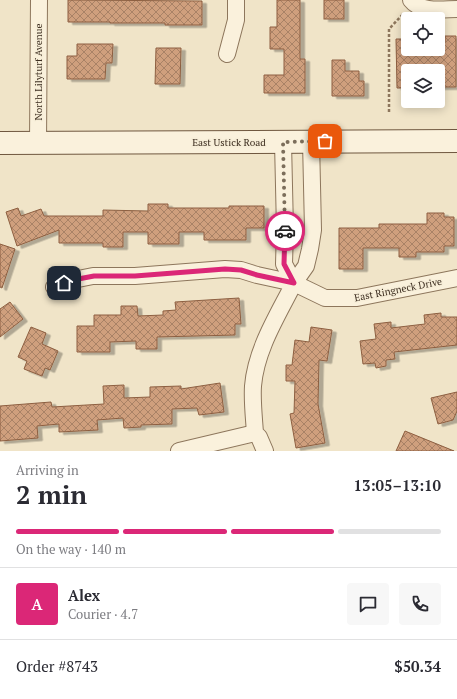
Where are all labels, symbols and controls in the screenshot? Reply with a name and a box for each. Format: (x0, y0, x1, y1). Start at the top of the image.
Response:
map controls (401, 12, 445, 108)
button: locate (401, 12, 445, 56)
street label: North Lilyturf Avenue (32, 24, 45, 120)
button: layers (401, 64, 445, 108)
pin (308, 124, 342, 158)
icon: bag (314, 130, 336, 152)
street label: East Ustick Road (192, 136, 266, 149)
courier (265, 211, 305, 251)
icon: car (274, 220, 296, 242)
pin (47, 266, 81, 300)
icon: home (53, 272, 75, 294)
street label: East Ringneck Drive (353, 275, 443, 304)
text: Arriving in (16, 461, 79, 479)
text: 13:05–13:10 (354, 475, 441, 495)
text: 2 min (16, 477, 87, 511)
text: On the way · 140 m (16, 540, 126, 558)
button: chat (347, 583, 389, 625)
button: phone (399, 583, 441, 625)
text: Alex (68, 585, 100, 605)
text: A (32, 594, 42, 614)
text: Courier · 4.7 (68, 605, 138, 623)
text: Order #8743 (16, 656, 98, 676)
text: $50.34 (394, 656, 441, 676)

